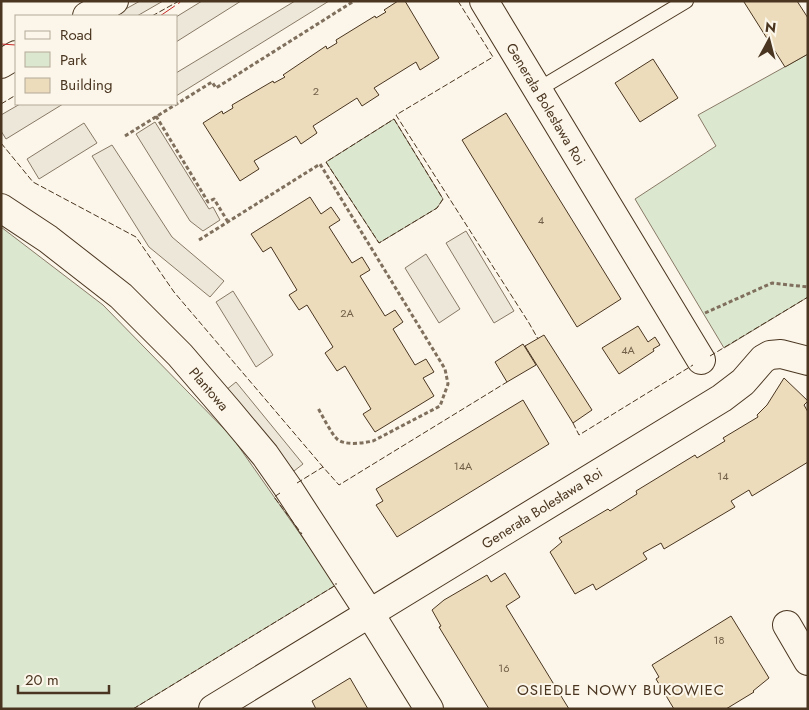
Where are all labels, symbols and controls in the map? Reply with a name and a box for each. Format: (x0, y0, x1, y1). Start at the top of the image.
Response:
legend (15, 15, 178, 105)
north arrow (744, 15, 794, 65)
text: N (764, 16, 777, 38)
text: Road (60, 24, 92, 46)
street label: Generała Bolesława Roi (502, 39, 590, 169)
text: Park (60, 49, 87, 71)
text: Building (60, 74, 112, 96)
house number: 2 (313, 83, 319, 99)
house number: 4 (538, 212, 545, 228)
house number: 2A (340, 305, 354, 321)
house number: 4A (621, 342, 636, 358)
street label: Plantowa (184, 363, 234, 415)
house number: 14A (454, 458, 473, 474)
street label: Generała Bolesława Roi (478, 463, 606, 553)
house number: 14 (717, 468, 729, 484)
house number: 18 (714, 632, 724, 648)
house number: 16 (498, 660, 510, 676)
scale bar (18, 662, 109, 694)
text: 20 m (25, 669, 59, 691)
district label: OSIEDLE NOWY BUKOWIEC (517, 679, 725, 701)

